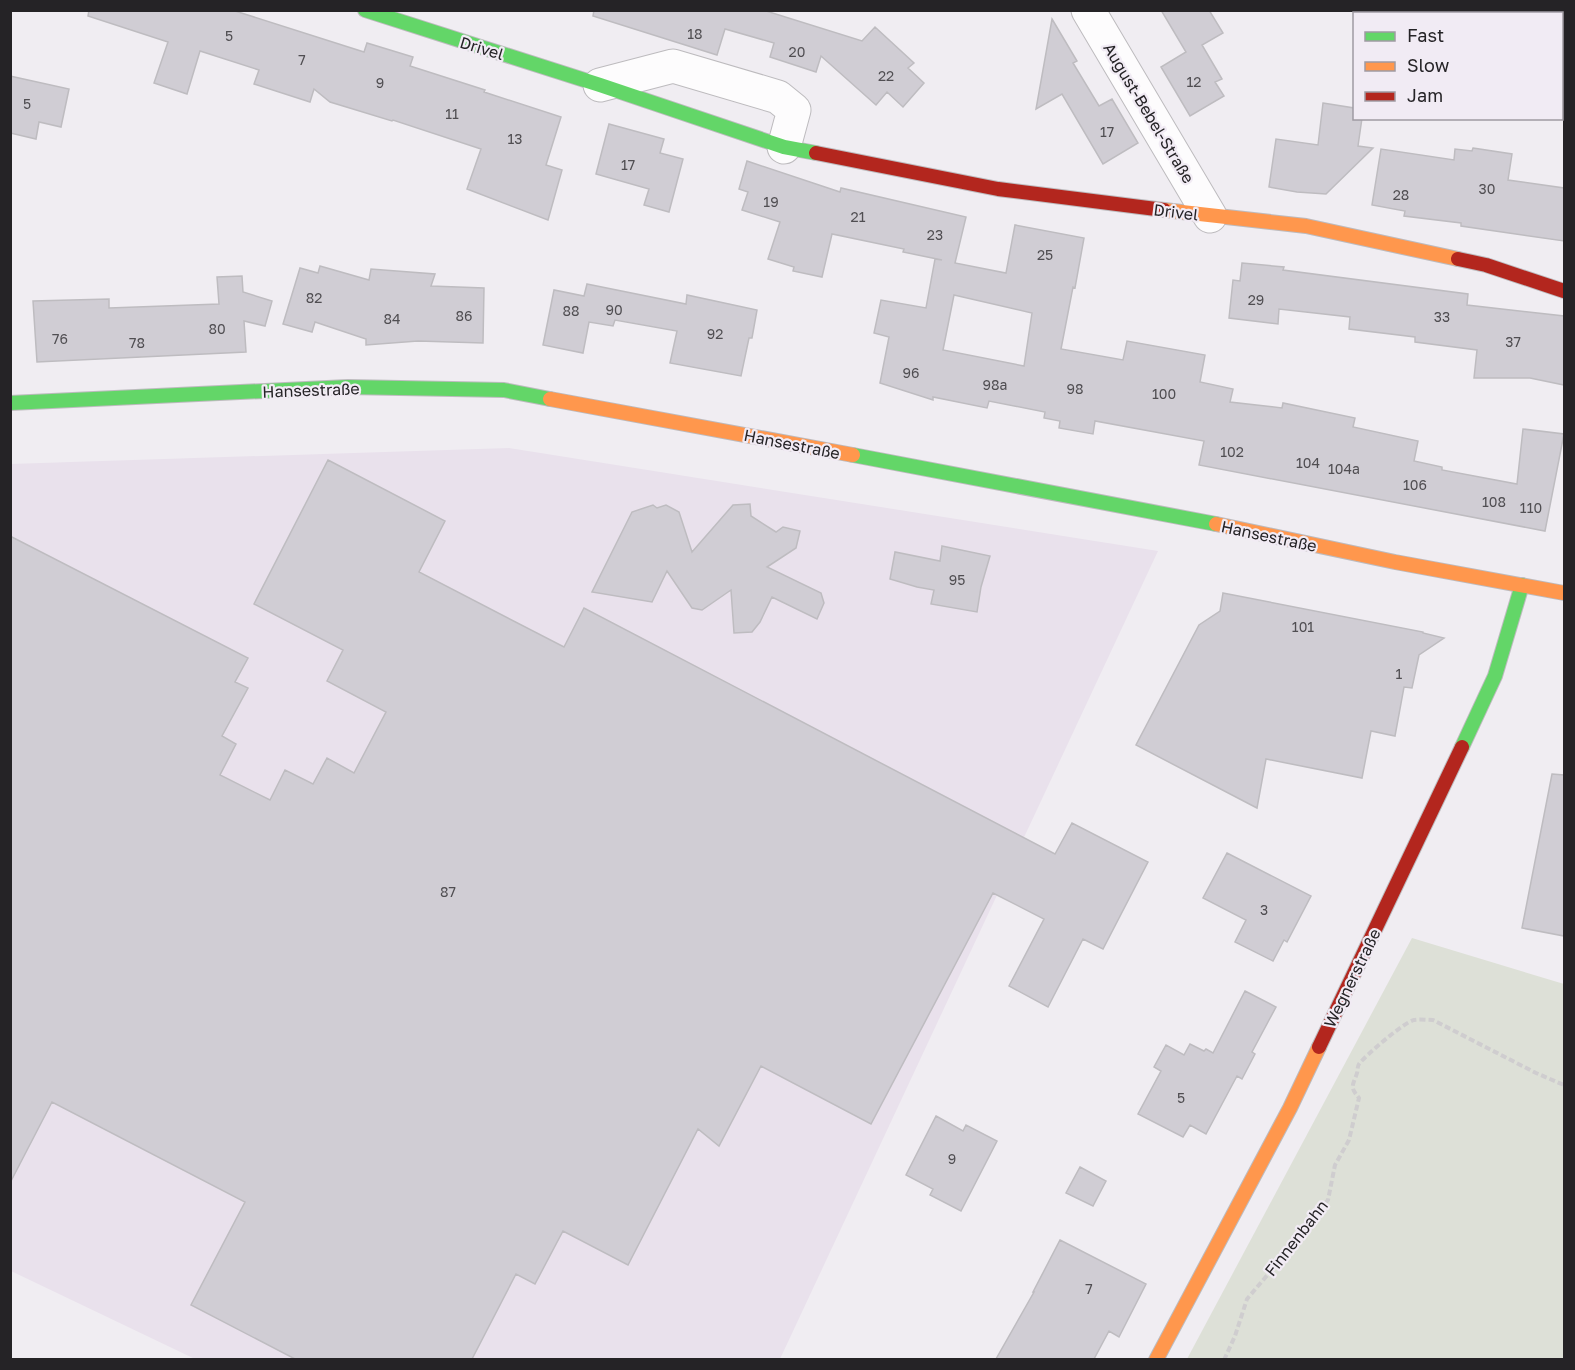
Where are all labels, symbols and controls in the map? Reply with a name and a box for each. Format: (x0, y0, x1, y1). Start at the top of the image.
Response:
legend (1353, 12, 1563, 120)
text: Fast (1407, 24, 1444, 46)
house number: 18 (687, 25, 703, 42)
house number: 5 (225, 27, 233, 44)
street label: Drivel (458, 32, 506, 64)
street label: August-Bebel-Straße (1099, 39, 1199, 187)
house number: 20 (789, 43, 805, 60)
house number: 7 (298, 51, 306, 68)
text: Slow (1407, 54, 1450, 76)
house number: 22 (878, 67, 894, 84)
house number: 12 (1187, 73, 1201, 90)
house number: 9 (376, 74, 384, 91)
text: Jam (1407, 84, 1443, 106)
house number: 5 (23, 95, 31, 112)
house number: 11 (445, 105, 459, 122)
house number: 17 (1100, 123, 1114, 140)
house number: 13 (508, 130, 522, 147)
house number: 17 (621, 156, 635, 173)
house number: 30 (1479, 180, 1495, 197)
house number: 28 (1393, 186, 1409, 203)
house number: 19 (763, 193, 779, 210)
street label: Drivel (1153, 199, 1199, 225)
house number: 21 (851, 208, 866, 225)
house number: 23 (927, 226, 943, 243)
house number: 25 (1037, 246, 1053, 263)
house number: 82 (306, 289, 322, 306)
house number: 29 (1248, 291, 1264, 308)
house number: 90 (605, 301, 623, 318)
house number: 88 (562, 302, 580, 319)
house number: 86 (455, 307, 473, 324)
house number: 33 (1434, 308, 1450, 325)
house number: 84 (383, 310, 401, 327)
house number: 80 (208, 320, 226, 337)
house number: 92 (707, 325, 723, 342)
house number: 76 (52, 330, 68, 347)
house number: 37 (1505, 333, 1521, 350)
house number: 78 (129, 334, 145, 351)
house number: 96 (903, 364, 919, 381)
house number: 98a (983, 376, 1007, 393)
street label: Hansestraße (262, 378, 360, 402)
house number: 98 (1066, 380, 1084, 397)
house number: 100 (1152, 385, 1176, 402)
street label: Hansestraße (742, 425, 842, 463)
house number: 102 (1220, 443, 1244, 460)
house number: 104 (1296, 454, 1320, 471)
house number: 104a (1328, 460, 1360, 477)
house number: 106 (1403, 476, 1427, 493)
house number: 108 (1482, 493, 1506, 510)
house number: 110 (1520, 499, 1542, 516)
street label: Hansestraße (1219, 516, 1319, 556)
house number: 95 (949, 571, 965, 588)
house number: 101 (1292, 618, 1314, 635)
house number: 1 (1396, 665, 1403, 682)
house number: 87 (440, 883, 456, 900)
house number: 3 (1260, 901, 1268, 918)
street label: Wegnerstraße (1319, 925, 1385, 1031)
house number: 5 (1177, 1089, 1185, 1106)
house number: 9 (948, 1150, 956, 1167)
street label: Finnenbahn (1260, 1196, 1332, 1280)
house number: 7 (1085, 1280, 1093, 1297)

